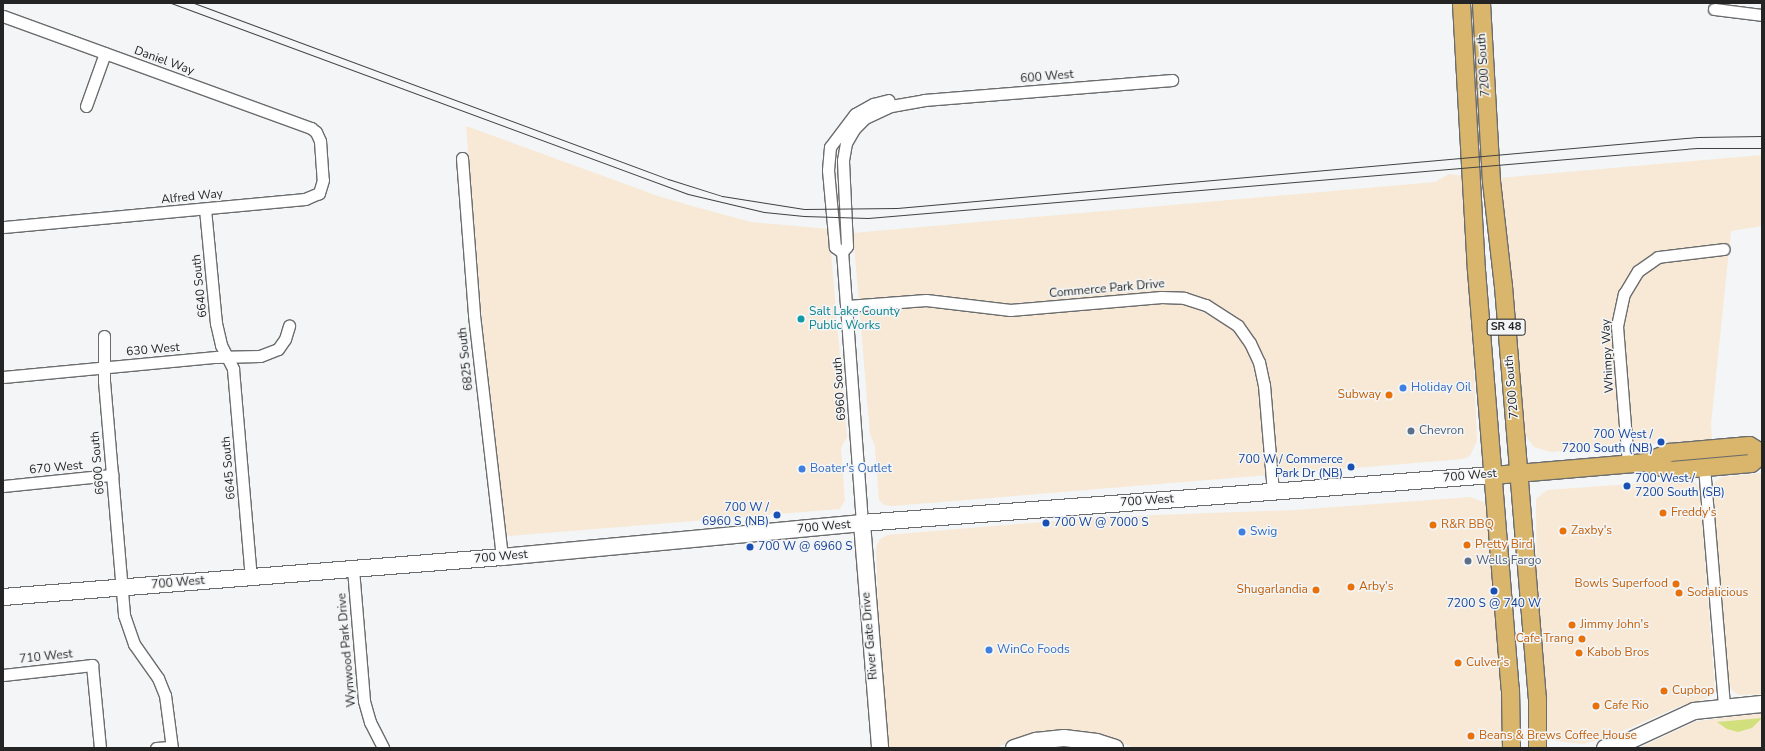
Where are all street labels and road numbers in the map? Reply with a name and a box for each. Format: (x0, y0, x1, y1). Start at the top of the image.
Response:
street label: 7200 South (1475, 33, 1493, 97)
street label: Daniel Way (132, 43, 196, 79)
street label: 600 West (1020, 67, 1074, 87)
street label: Alfred Way (160, 187, 224, 207)
street label: 6640 South (190, 254, 210, 318)
street label: Commerce Park Drive (1049, 277, 1165, 301)
road number: SR 48 (1486, 318, 1526, 336)
street label: Whimpy Way (1599, 319, 1617, 393)
street label: 6825 South (456, 327, 476, 391)
street label: 630 West (126, 340, 180, 360)
street label: 7200 South (1502, 355, 1522, 419)
street label: 6960 South (831, 357, 849, 421)
street label: 6600 South (88, 431, 108, 495)
street label: 6645 South (219, 436, 239, 500)
street label: 670 West (29, 458, 83, 478)
street label: 700 West (1443, 466, 1497, 486)
street label: 700 West (1120, 492, 1174, 510)
street label: 700 West (797, 517, 851, 537)
street label: 700 West (474, 547, 528, 567)
street label: 700 West (151, 573, 205, 593)
street label: Wynwood Park Drive (335, 592, 359, 708)
street label: River Gate Drive (859, 592, 881, 680)
street label: 710 West (19, 647, 73, 667)

